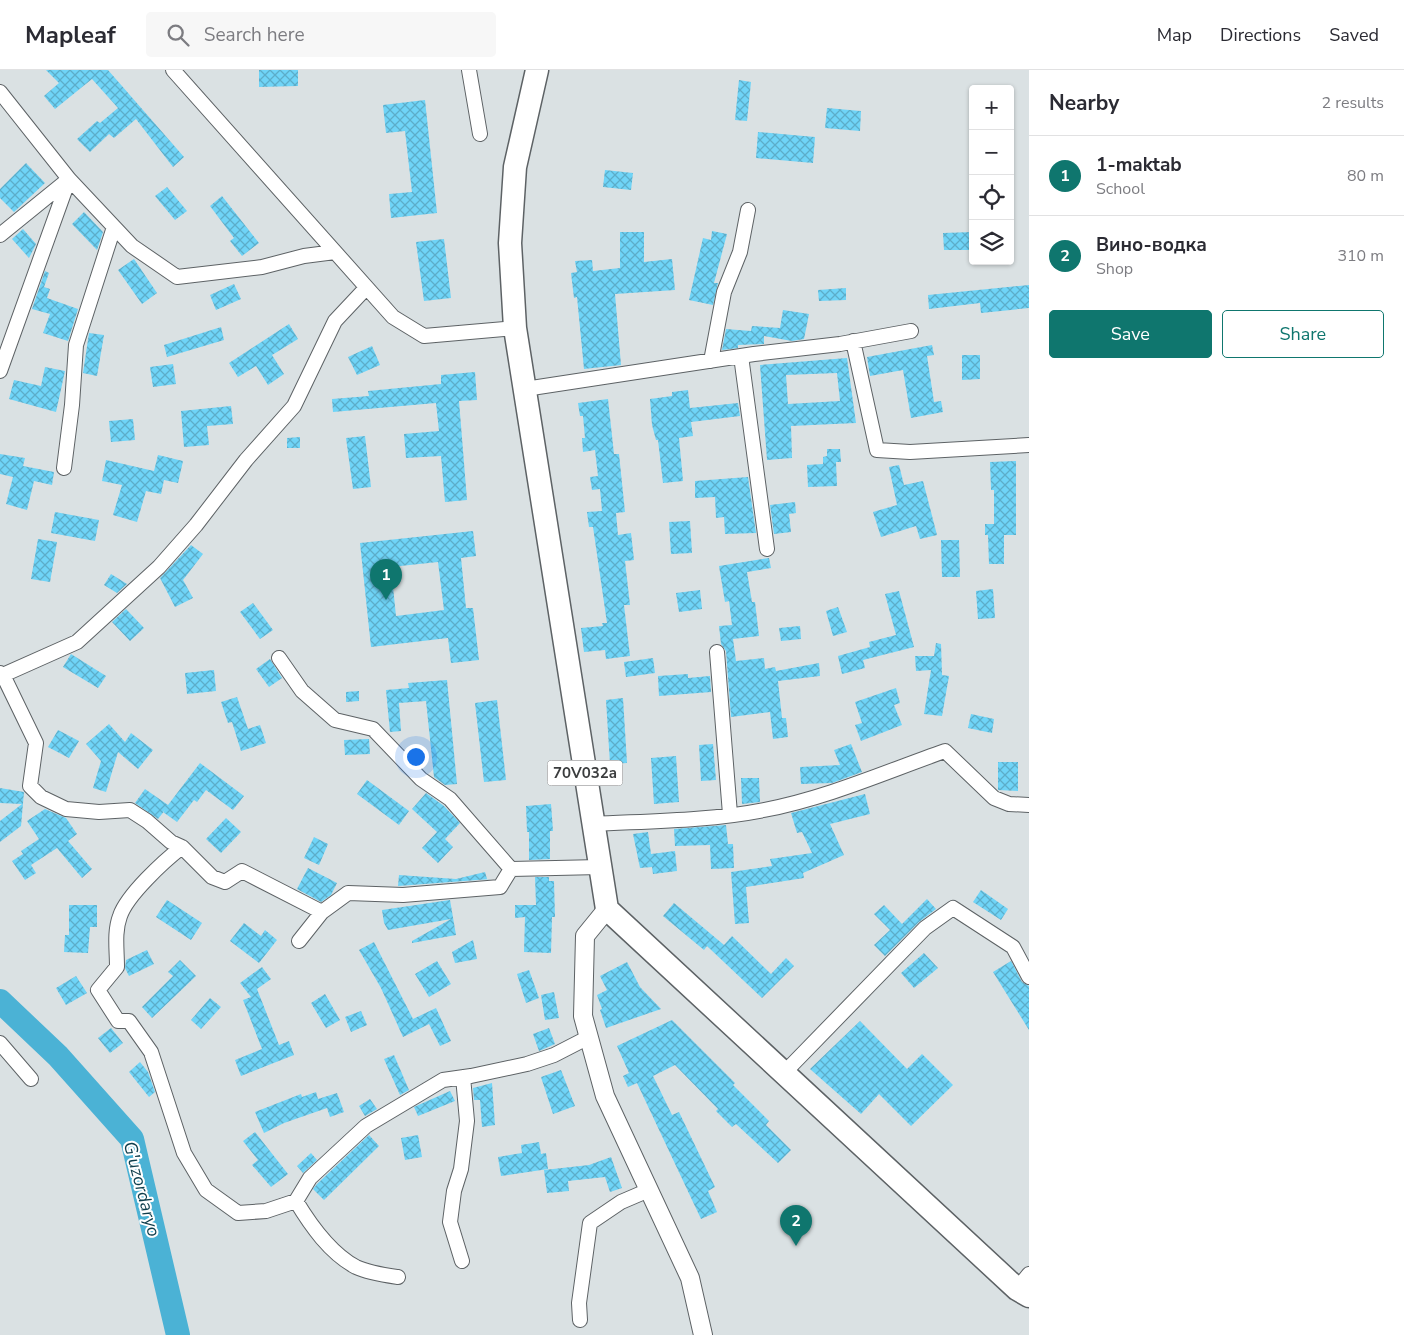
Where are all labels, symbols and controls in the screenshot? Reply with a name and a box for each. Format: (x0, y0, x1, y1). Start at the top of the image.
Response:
search box (146, 12, 496, 57)
text: Mapleaf (25, 19, 116, 51)
icon: search (164, 21, 192, 49)
text: Search here (204, 22, 305, 48)
text: Map (1157, 23, 1192, 47)
text: Directions (1220, 23, 1301, 47)
text: Saved (1329, 23, 1379, 47)
map controls (969, 85, 1014, 265)
button: + (969, 85, 1014, 130)
text: Nearby (1049, 89, 1119, 117)
text: 2 results (1322, 92, 1384, 114)
button: − (969, 130, 1014, 175)
text: 1-maktab (1096, 152, 1182, 178)
text: 1 (1060, 165, 1070, 187)
text: 80 m (1347, 165, 1384, 187)
button: locate (969, 175, 1014, 220)
text: School (1096, 178, 1145, 200)
button: layers (969, 220, 1014, 265)
text: Вино-водка (1096, 232, 1207, 258)
text: 2 (1060, 245, 1070, 267)
text: 310 m (1337, 245, 1384, 267)
text: Shop (1096, 258, 1133, 280)
button: Save (1049, 310, 1212, 358)
button: Share (1222, 310, 1384, 358)
pin: 1 (370, 559, 402, 600)
your location (403, 744, 429, 770)
road number: 70V032a (548, 760, 622, 786)
water label: G'uzordaryo (118, 1139, 166, 1239)
pin: 2 (780, 1205, 812, 1246)

